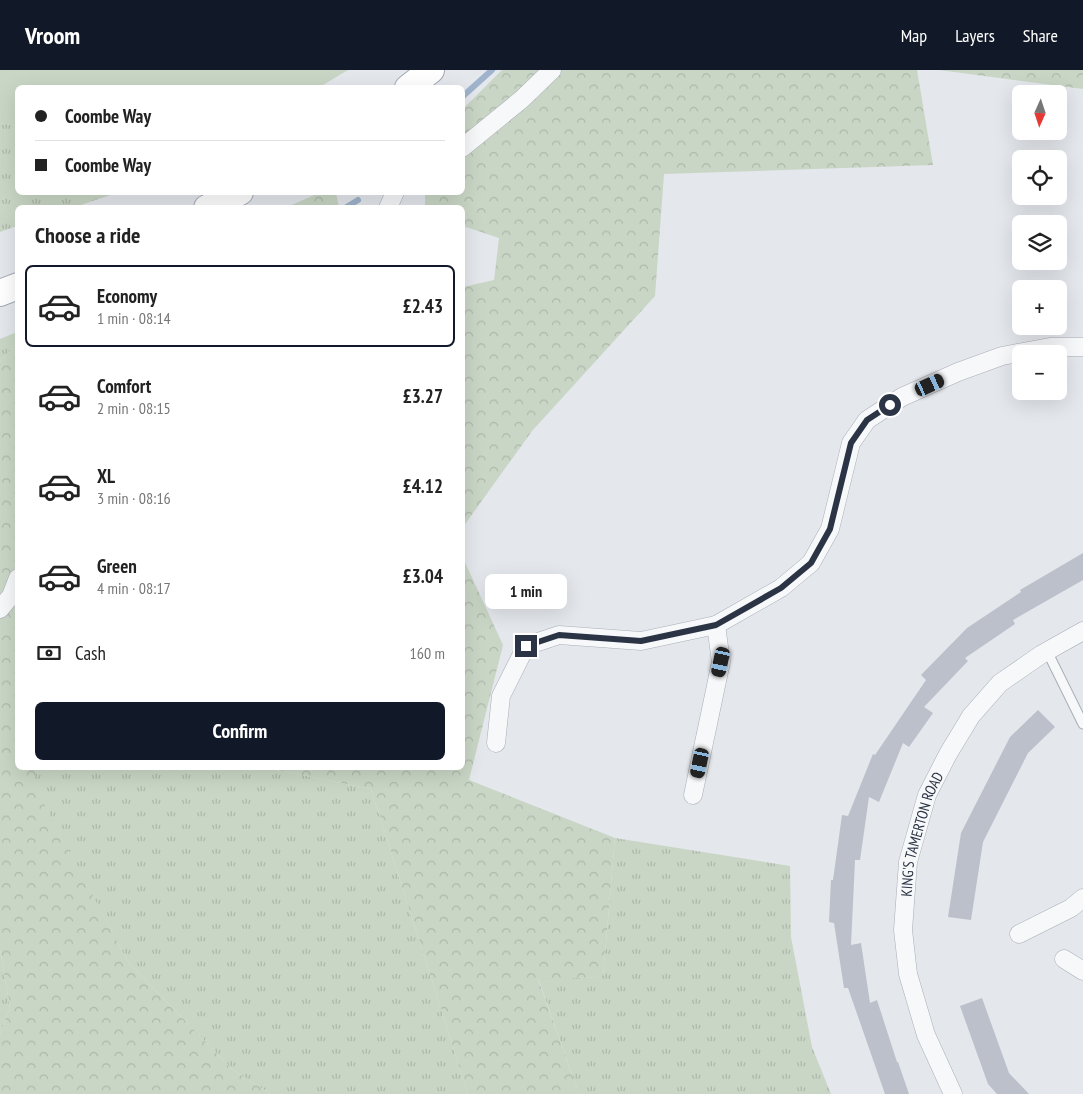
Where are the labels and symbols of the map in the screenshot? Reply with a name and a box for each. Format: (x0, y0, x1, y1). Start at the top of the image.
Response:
north arrow (1012, 85, 1068, 140)
car (913, 372, 946, 398)
route start (879, 394, 901, 416)
callout: 1 min (485, 574, 567, 608)
route end (515, 635, 537, 657)
car (710, 646, 731, 678)
car (689, 747, 710, 779)
street label: KING'S TAMERTON ROAD (896, 768, 947, 897)

